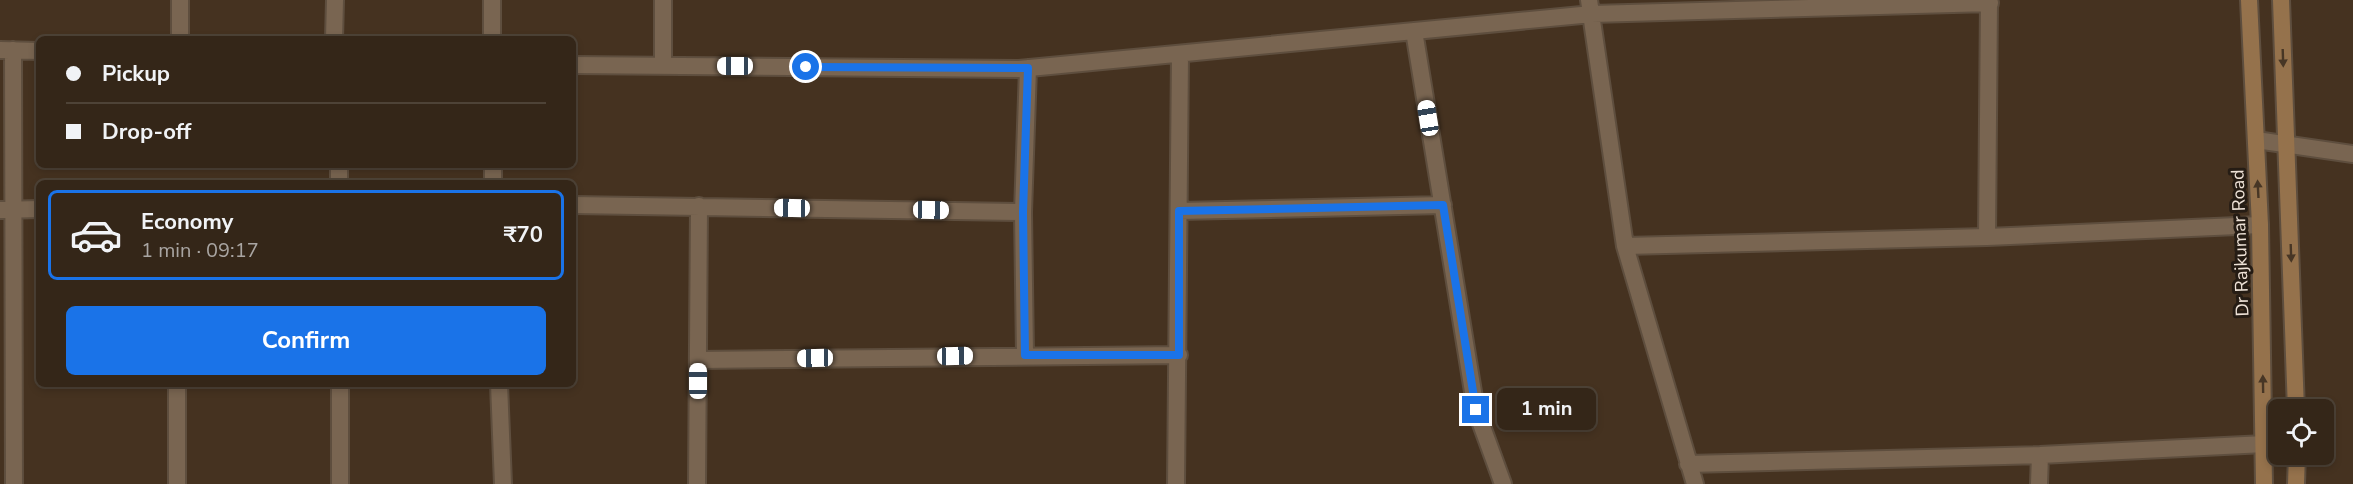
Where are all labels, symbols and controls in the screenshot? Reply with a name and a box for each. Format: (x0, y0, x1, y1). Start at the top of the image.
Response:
one-way arrow (2279, 49, 2288, 68)
route start (792, 53, 819, 80)
car (717, 57, 753, 75)
text: Pickup (102, 59, 170, 89)
car (1416, 99, 1440, 137)
text: Drop-off (102, 117, 191, 147)
street label: Dr Rajkumar Road (2225, 169, 2255, 317)
one-way arrow (2254, 179, 2263, 198)
car (774, 199, 810, 217)
car (913, 201, 949, 219)
text: Economy (141, 207, 233, 237)
icon: car (69, 208, 123, 262)
text: ₹70 (503, 220, 543, 250)
text: 1 min · 09:17 (141, 237, 259, 264)
one-way arrow (2286, 244, 2295, 263)
button: Confirm (66, 306, 546, 375)
car (937, 347, 973, 365)
car (797, 349, 833, 367)
car (689, 363, 707, 399)
one-way arrow (2259, 374, 2268, 393)
callout: 1 min (1497, 389, 1596, 431)
text: 1 min (1521, 395, 1572, 422)
route end (1462, 396, 1489, 423)
map controls (2268, 399, 2334, 465)
button: locate (2268, 399, 2334, 465)

